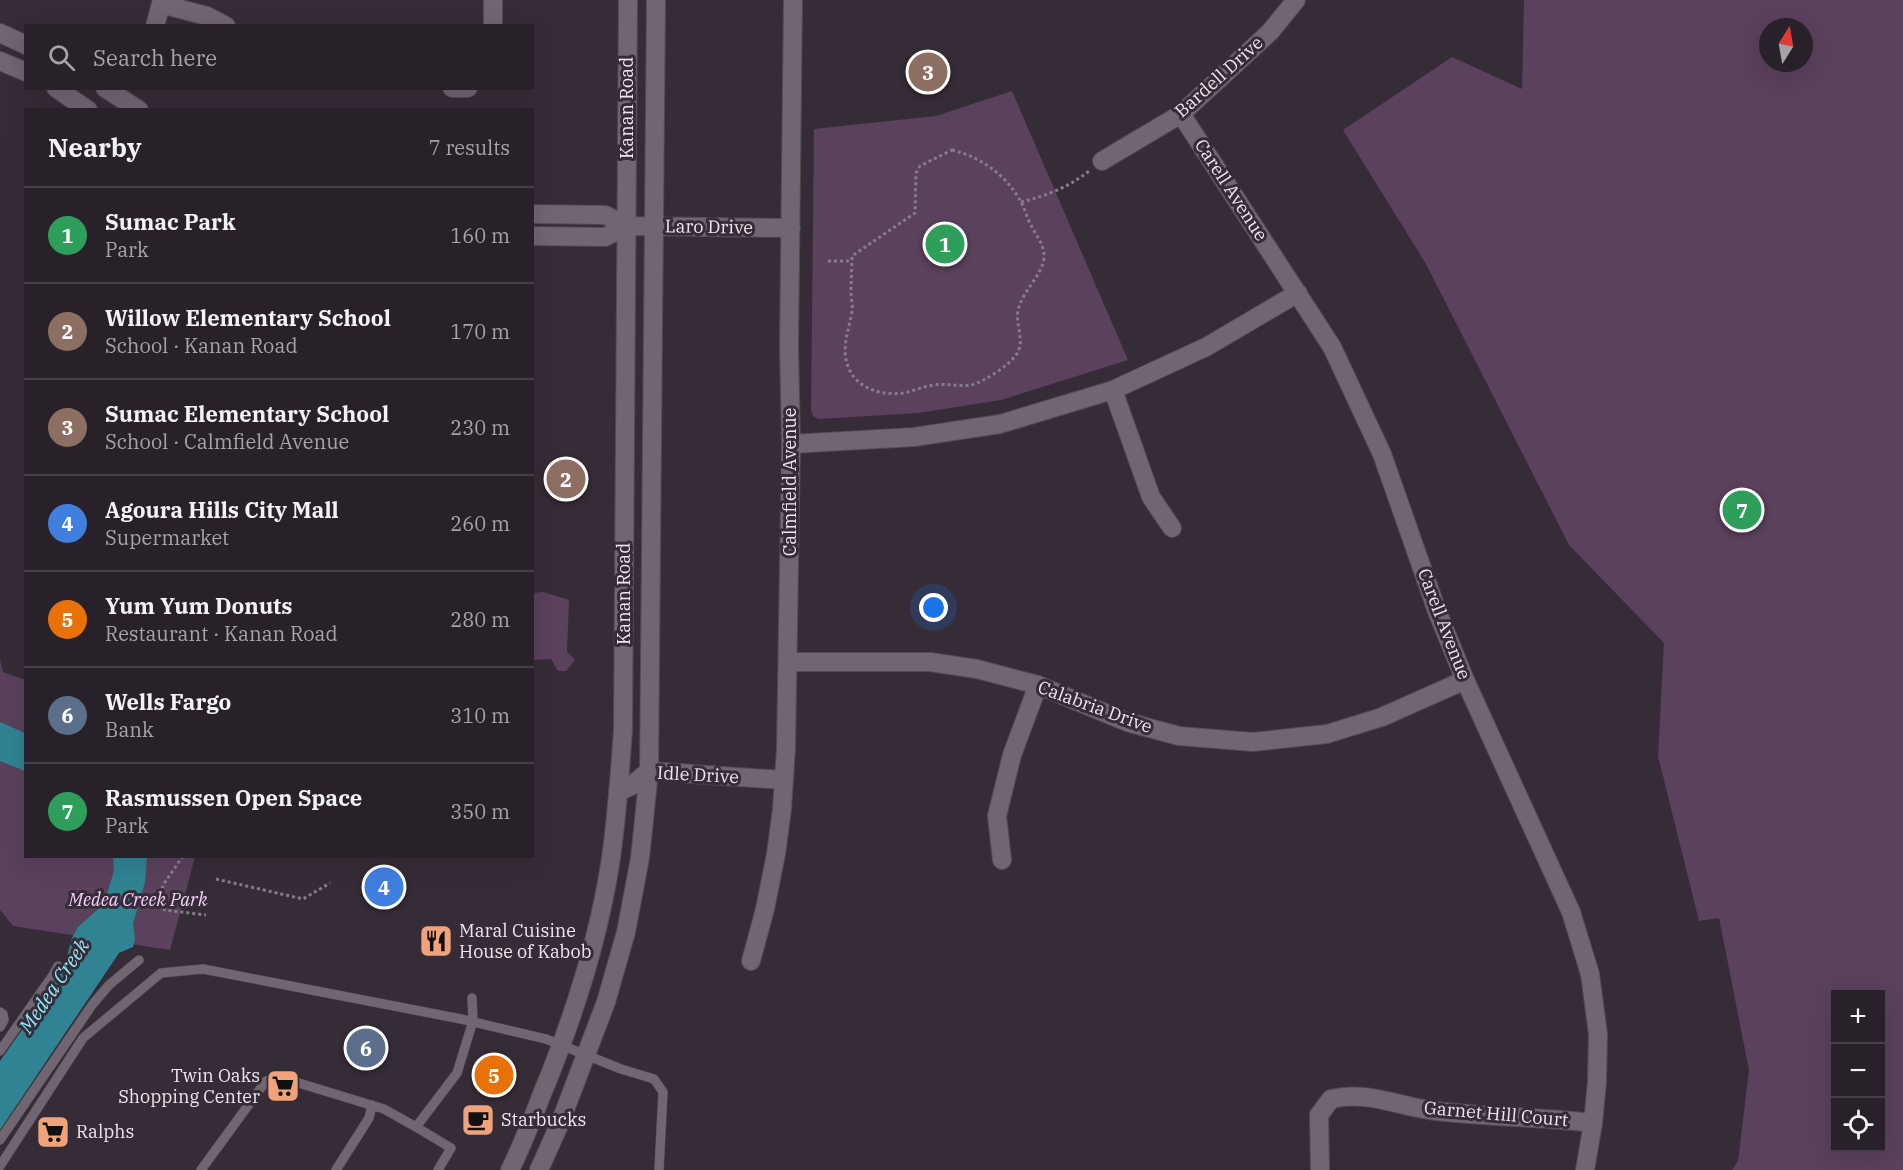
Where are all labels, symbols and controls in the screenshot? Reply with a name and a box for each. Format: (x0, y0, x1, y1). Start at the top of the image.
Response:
north arrow (1759, 18, 1813, 72)
search box (24, 24, 534, 90)
street label: Bardell Drive (1170, 31, 1268, 122)
icon: search (45, 41, 78, 74)
text: Search here (93, 43, 217, 72)
pin: 3 (908, 50, 948, 94)
street label: Kanan Road (615, 57, 638, 159)
text: Nearby (48, 130, 142, 164)
text: 7 results (429, 134, 510, 161)
street label: Carell Avenue (1190, 134, 1273, 245)
text: Sumac Park (105, 207, 236, 236)
street label: Laro Drive (665, 214, 753, 239)
text: 1 (62, 222, 74, 249)
text: 160 m (450, 222, 510, 249)
pin: 1 (926, 222, 964, 266)
text: Park (105, 236, 149, 263)
text: Willow Elementary School (105, 303, 391, 332)
text: 2 (62, 318, 74, 345)
text: 170 m (450, 318, 510, 345)
text: School · Kanan Road (105, 332, 298, 359)
text: Sumac Elementary School (105, 399, 389, 428)
street label: Calmfield Avenue (778, 408, 801, 556)
text: 3 (62, 414, 74, 441)
text: 230 m (450, 414, 510, 441)
text: School · Calmfield Avenue (105, 428, 349, 455)
pin: 2 (546, 456, 586, 502)
pin: 7 (1722, 488, 1762, 532)
text: Agoura Hills City Mall (105, 495, 339, 524)
text: 4 (62, 510, 74, 537)
text: 260 m (450, 510, 510, 537)
text: Supermarket (105, 524, 229, 551)
street label: Kanan Road (612, 543, 635, 645)
street label: Carell Avenue (1413, 565, 1476, 683)
text: Yum Yum Donuts (105, 591, 293, 620)
your location (919, 593, 948, 622)
text: 5 (62, 606, 74, 633)
text: 280 m (450, 606, 510, 633)
text: Restaurant · Kanan Road (105, 620, 338, 647)
street label: Calabria Drive (1035, 675, 1156, 738)
text: Wells Fargo (105, 687, 231, 716)
text: 6 (62, 702, 74, 729)
text: 310 m (450, 702, 510, 729)
text: Bank (105, 716, 154, 743)
street label: Idle Drive (657, 761, 739, 788)
text: Rasmussen Open Space (105, 783, 362, 812)
text: 7 (62, 798, 74, 825)
text: 350 m (450, 798, 510, 825)
text: Park (105, 812, 149, 839)
pin: 4 (364, 864, 404, 910)
park label: Medea Creek Park (68, 888, 208, 911)
place label: Maral Cuisine House of Kabob (459, 919, 591, 963)
restaurant icon: Maral Cuisine House of Kabob (418, 923, 454, 959)
water label: Medea Creek (12, 933, 95, 1039)
map controls (1831, 990, 1885, 1152)
button: + (1831, 990, 1885, 1044)
pin: 6 (346, 1026, 386, 1070)
button: − (1831, 1044, 1885, 1098)
pin: 5 (474, 1052, 514, 1098)
place label: Twin Oaks Shopping Center (118, 1064, 260, 1108)
supermarket icon: Twin Oaks Shopping Center (265, 1068, 301, 1104)
street label: Garnet Hill Court (1423, 1096, 1569, 1131)
button: locate (1831, 1098, 1885, 1152)
cafe icon: Starbucks (460, 1102, 496, 1138)
place label: Starbucks (501, 1108, 586, 1131)
supermarket icon: Ralphs (35, 1114, 71, 1150)
place label: Ralphs (76, 1120, 134, 1143)

